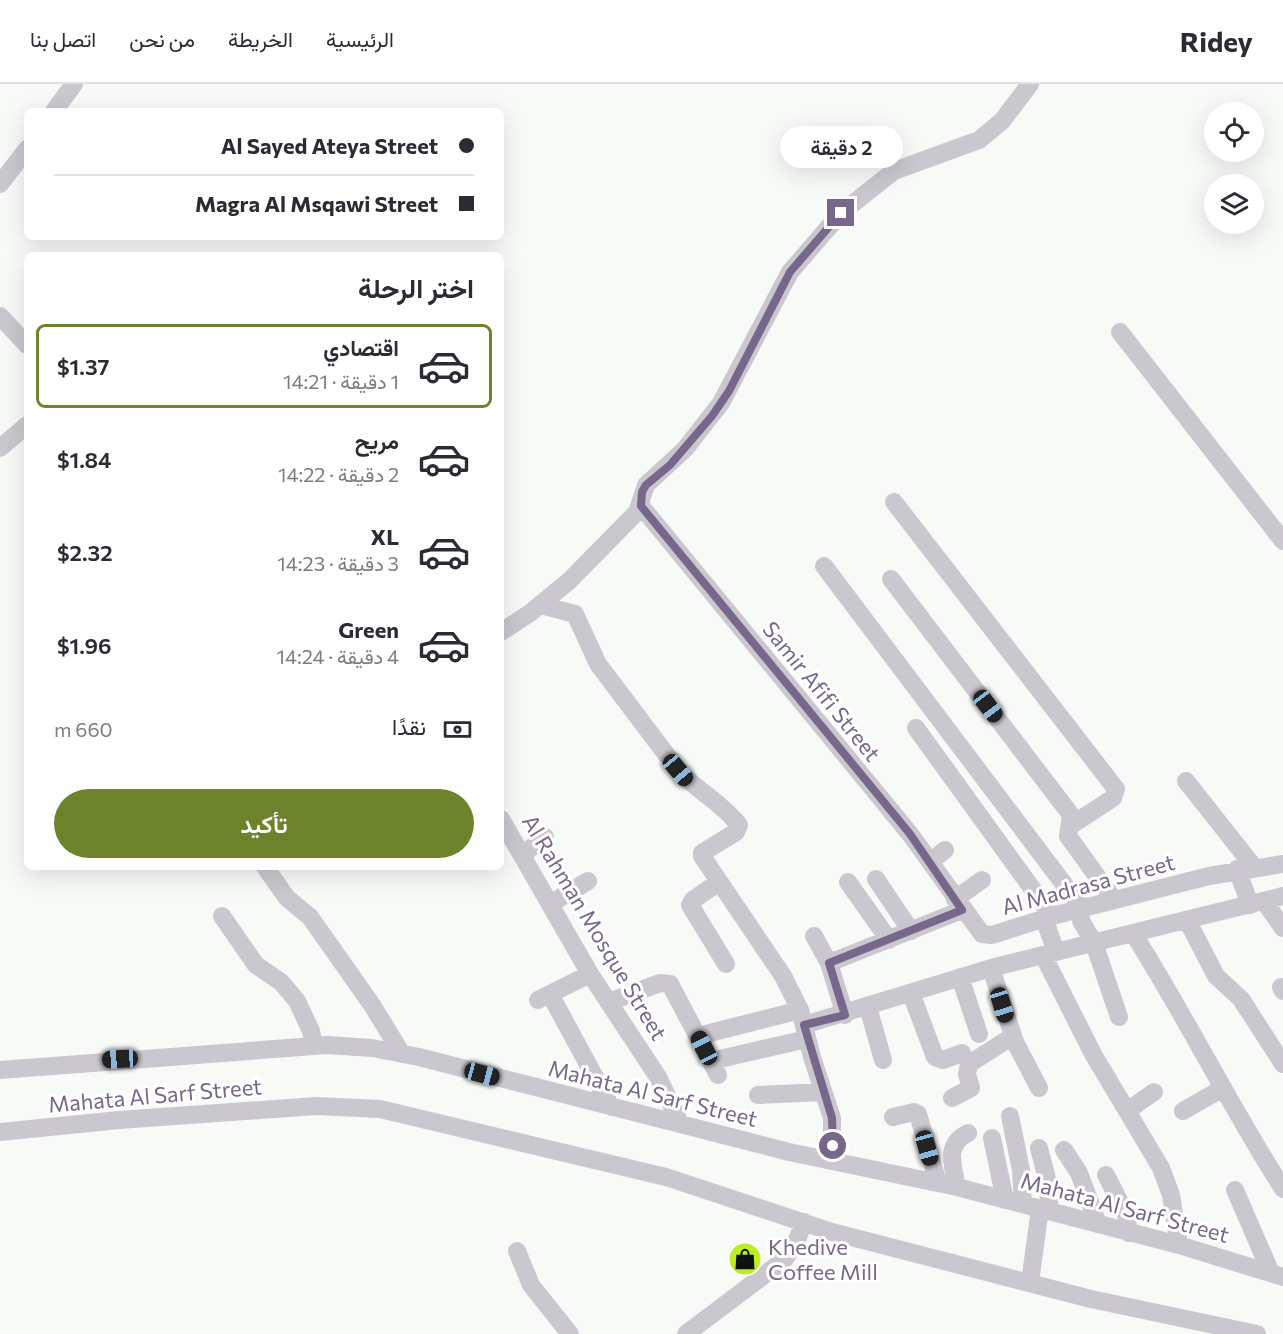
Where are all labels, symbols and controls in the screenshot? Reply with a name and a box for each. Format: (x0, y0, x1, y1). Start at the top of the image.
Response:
text: Ridey (1180, 24, 1253, 58)
text: اتصل بنا (30, 26, 96, 51)
text: من نحن (129, 26, 195, 51)
text: الخريطة (228, 26, 293, 51)
text: الرئيسية (326, 26, 394, 51)
map controls (1204, 102, 1264, 234)
button: locate (1204, 102, 1264, 162)
callout: 2 دقيقة (780, 126, 902, 168)
text: Al Sayed Ateya Street (221, 132, 438, 159)
text: 2 دقيقة (810, 135, 873, 159)
button: layers (1204, 174, 1264, 234)
text: Magra Al Msqawi Street (195, 190, 438, 217)
route end (827, 199, 854, 226)
text: اختر الرحلة (358, 271, 474, 304)
text: اقتصادي (323, 334, 399, 361)
icon: car (417, 339, 471, 393)
text: $1.37 (57, 353, 109, 380)
text: 1 دقيقة · 14:21 (283, 369, 399, 393)
text: مريح (355, 427, 399, 454)
icon: car (417, 432, 471, 486)
text: $1.84 (57, 446, 112, 473)
text: 2 دقيقة · 14:22 (278, 462, 399, 486)
text: XL (371, 523, 399, 550)
icon: car (417, 525, 471, 579)
text: $2.32 (57, 539, 113, 566)
text: 3 دقيقة · 14:23 (277, 551, 399, 575)
text: Green (338, 616, 399, 643)
street label: Samir Afifi Street (757, 616, 887, 766)
icon: car (417, 618, 471, 672)
text: $1.96 (57, 632, 112, 659)
text: 4 دقيقة · 14:24 (276, 644, 399, 668)
car (970, 686, 1006, 726)
text: نقدًا (392, 713, 426, 740)
icon: cash (441, 713, 474, 746)
text: 660 m (54, 717, 113, 741)
car (660, 750, 696, 790)
button: تأكيد (54, 789, 474, 858)
street label: Al Rahman Mosque Street (517, 809, 673, 1045)
street label: Al Madrasa Street (999, 848, 1177, 920)
car (988, 985, 1016, 1025)
car (688, 1028, 720, 1068)
car (102, 1049, 138, 1069)
street label: Mahata Al Sarf Street (546, 1054, 760, 1132)
car (462, 1061, 502, 1087)
street label: Mahata Al Sarf Street (47, 1072, 263, 1118)
car (913, 1128, 941, 1168)
route start (819, 1132, 846, 1159)
street label: Mahata Al Sarf Street (1018, 1166, 1232, 1248)
place label: Khedive Coffee Mill (768, 1233, 878, 1285)
shop icon: Khedive Coffee Mill (727, 1241, 763, 1277)

